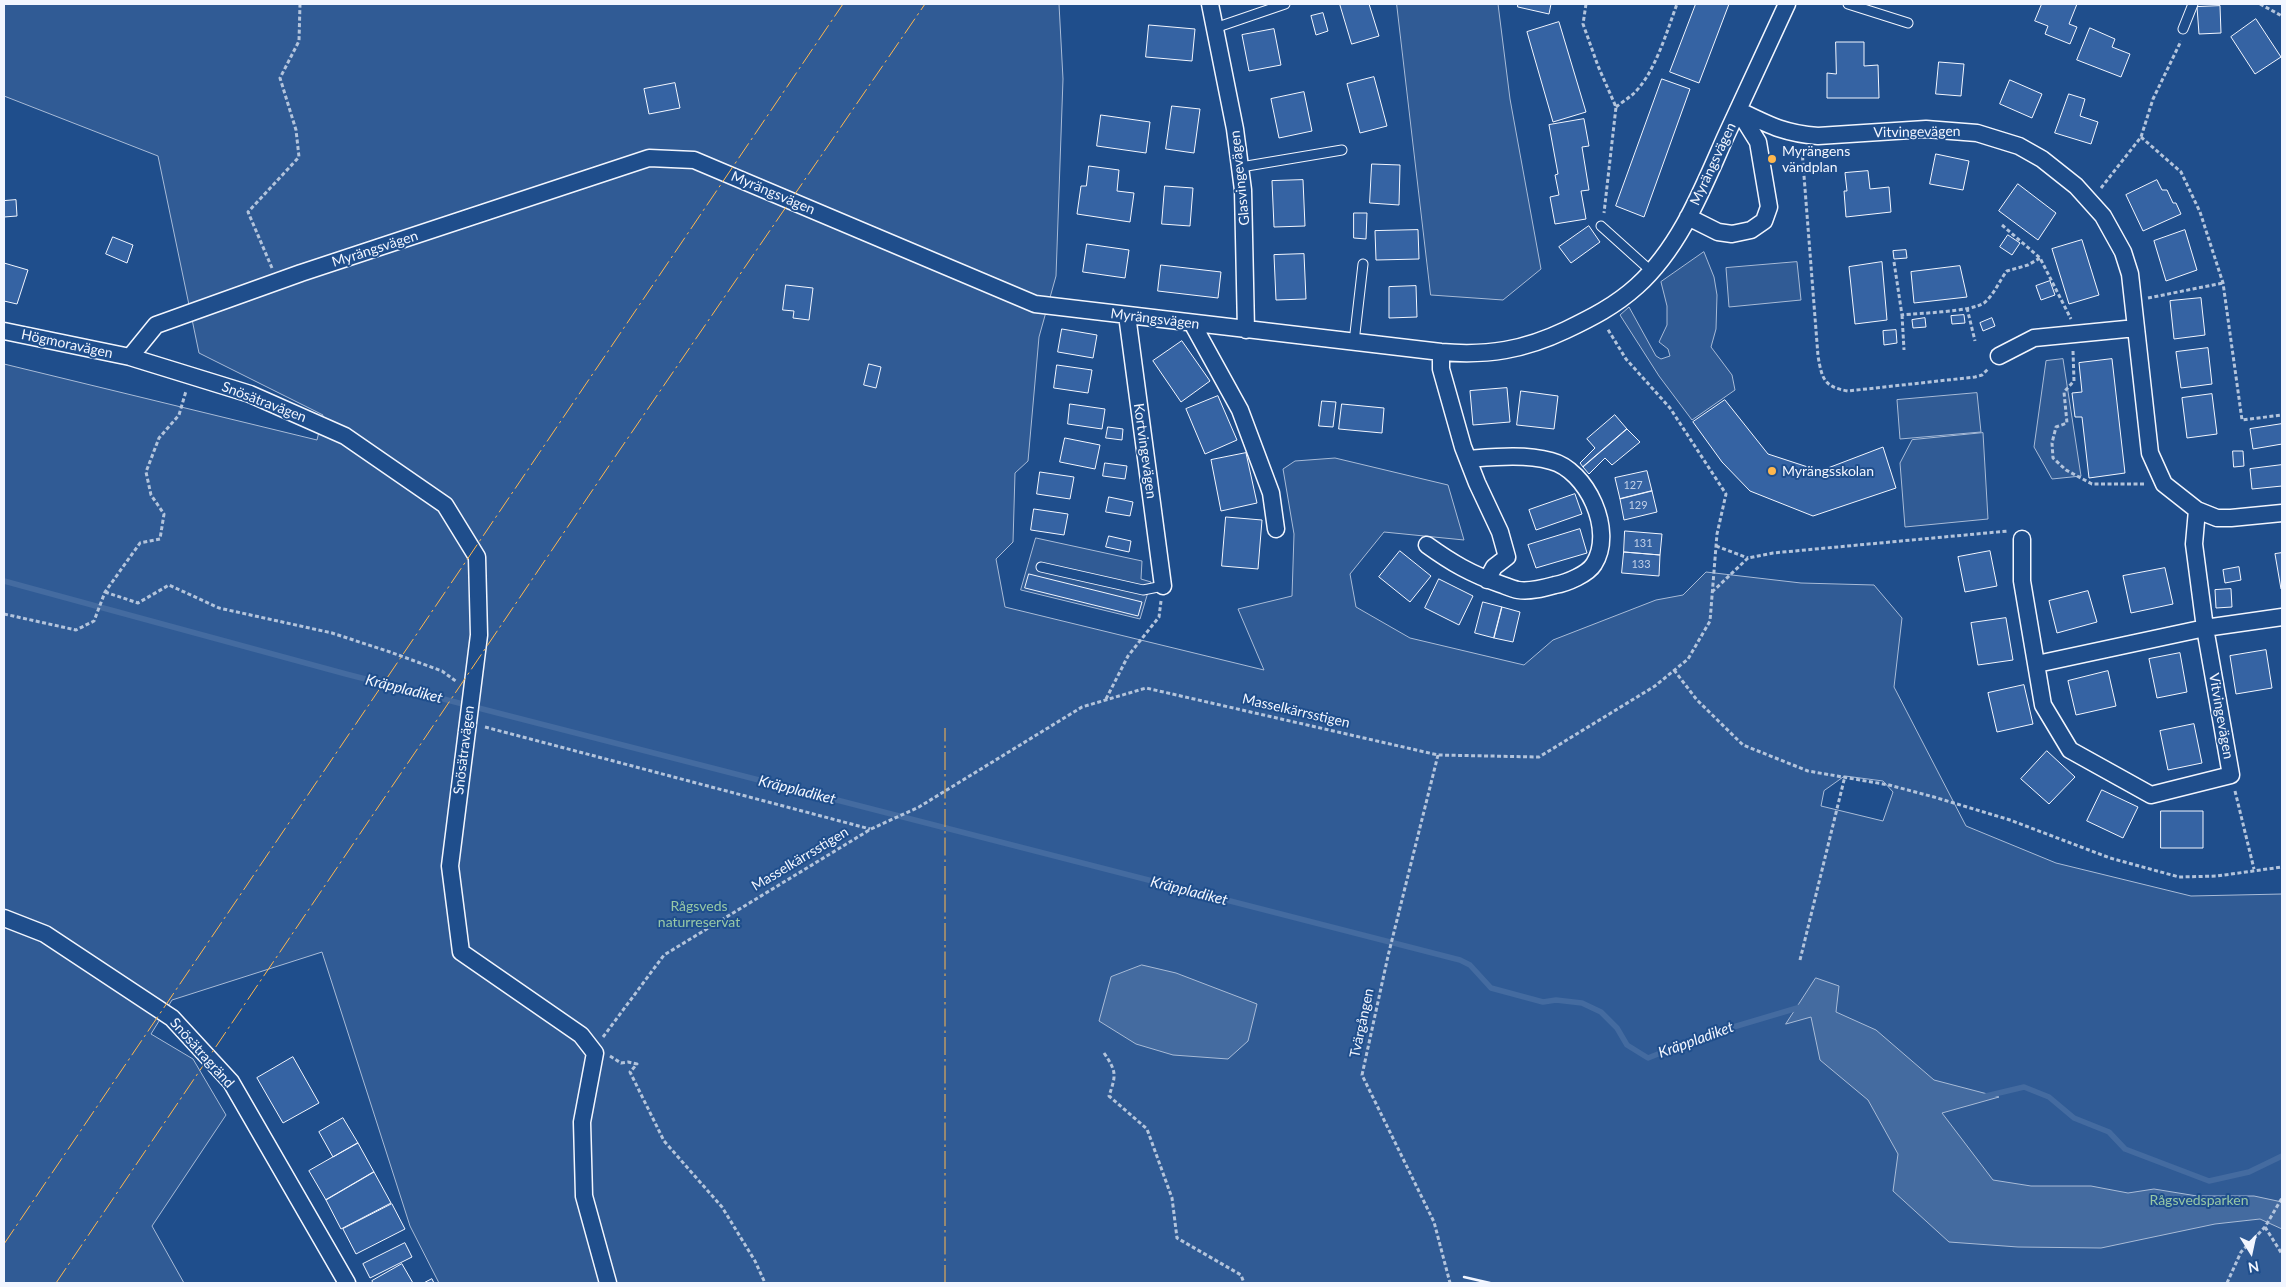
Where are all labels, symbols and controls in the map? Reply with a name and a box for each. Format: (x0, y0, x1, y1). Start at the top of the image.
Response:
street label: Myrängsvägen (1686, 120, 1740, 208)
street label: Vitvingevägen (1873, 123, 1961, 141)
street label: Glasvingevägen (1227, 130, 1253, 226)
place label: Myrängens vändplan (1782, 143, 1850, 176)
marker: Myrängens vändplan (1766, 153, 1778, 165)
street label: Myrängsvägen (729, 168, 817, 218)
street label: Myrängsvägen (330, 227, 420, 271)
street label: Myrängsvägen (1110, 305, 1200, 333)
street label: Högmoravägen (20, 326, 114, 362)
street label: Snösätravägen (219, 378, 309, 426)
street label: Kortvingevägen (1130, 402, 1160, 500)
place label: Myrängsskolan (1782, 463, 1874, 479)
marker: Myrängsskolan (1766, 465, 1778, 477)
house number: 127 (1623, 478, 1643, 492)
house number: 129 (1628, 498, 1648, 512)
house number: 131 (1633, 536, 1653, 550)
house number: 133 (1631, 557, 1651, 571)
water label: Kräppladiket (363, 671, 445, 707)
street label: Vitvingevägen (2205, 672, 2237, 760)
street label: Masselkärrsstigen (1241, 690, 1351, 732)
street label: Snösätravägen (450, 705, 478, 795)
water label: Kräppladiket (756, 772, 838, 808)
street label: Masselkärrsstigen (749, 823, 851, 895)
water label: Kräppladiket (1148, 873, 1230, 909)
park label: Rågsveds naturreservat (658, 898, 740, 930)
street label: Tvärgången (1346, 987, 1378, 1059)
street label: Snösätragränd (166, 1015, 238, 1091)
water label: Kräppladiket (1656, 1018, 1736, 1062)
park label: Rågsvedsparken (2149, 1192, 2249, 1208)
north arrow (2226, 1227, 2276, 1277)
text: N (2247, 1258, 2260, 1277)

